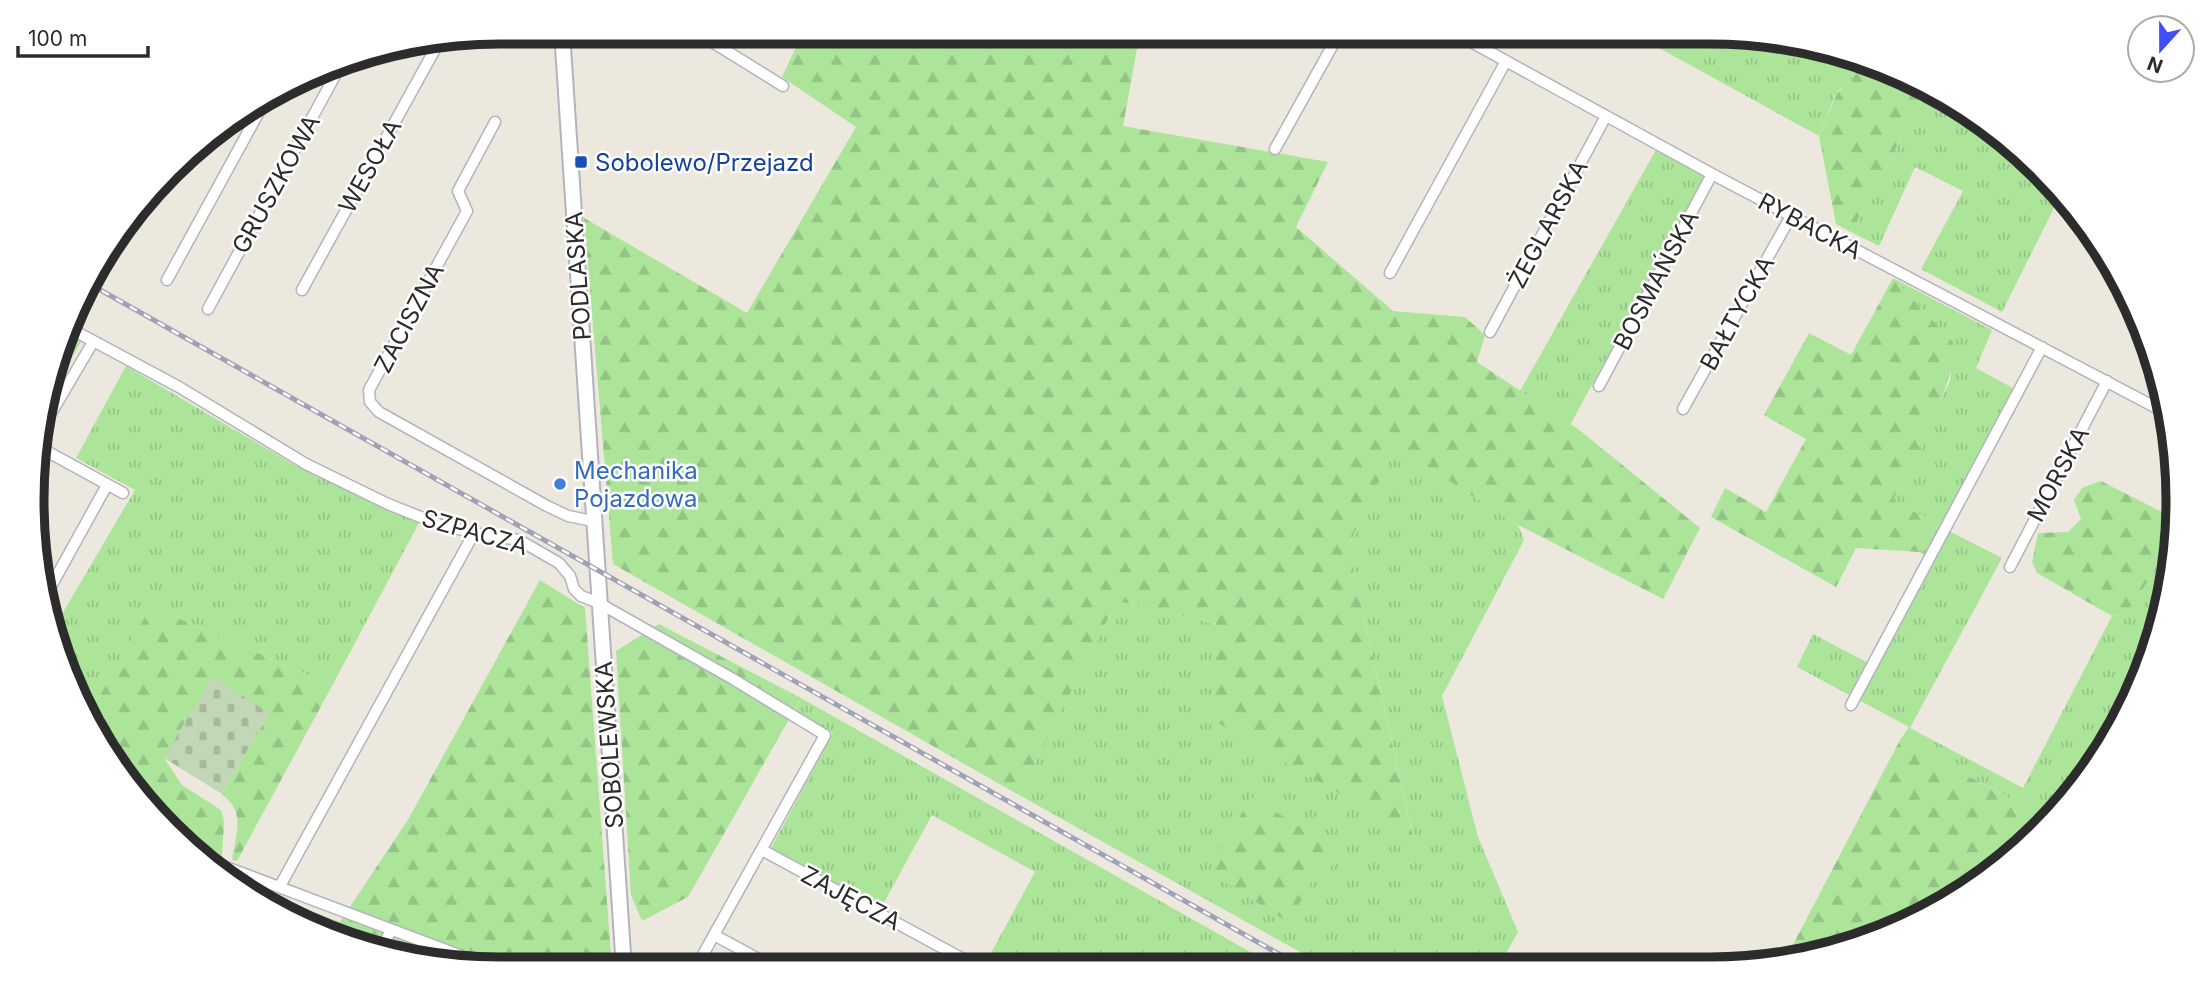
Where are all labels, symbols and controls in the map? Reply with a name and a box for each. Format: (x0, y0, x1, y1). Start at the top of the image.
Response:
scale bar (18, 14, 147, 58)
north arrow (2126, 14, 2196, 84)
text: 100 m (28, 26, 87, 51)
text: N (2144, 51, 2166, 78)
street label: GRUSZKOWA (226, 110, 326, 258)
street label: WESOŁA (332, 114, 408, 218)
place label: Sobolewo/Przejazd (595, 148, 814, 177)
marker: Sobolewo/Przejazd (573, 154, 589, 170)
street label: ŻEGLARSKA (1502, 155, 1594, 293)
street label: RYBACKA (1753, 187, 1867, 265)
street label: BOSMAŃSKA (1606, 205, 1705, 355)
street label: PODLASKA (559, 211, 597, 341)
street label: BAŁTYCKA (1694, 251, 1780, 375)
street label: ZACISZNA (368, 258, 450, 378)
street label: MORSKA (2021, 421, 2095, 527)
place label: Mechanika Pojazdowa (574, 456, 698, 513)
marker: Mechanika Pojazdowa (552, 476, 568, 492)
street label: SZPACZA (419, 503, 531, 561)
street label: SOBOLEWSKA (589, 660, 629, 830)
street label: ZAJĘCZA (796, 860, 906, 936)

